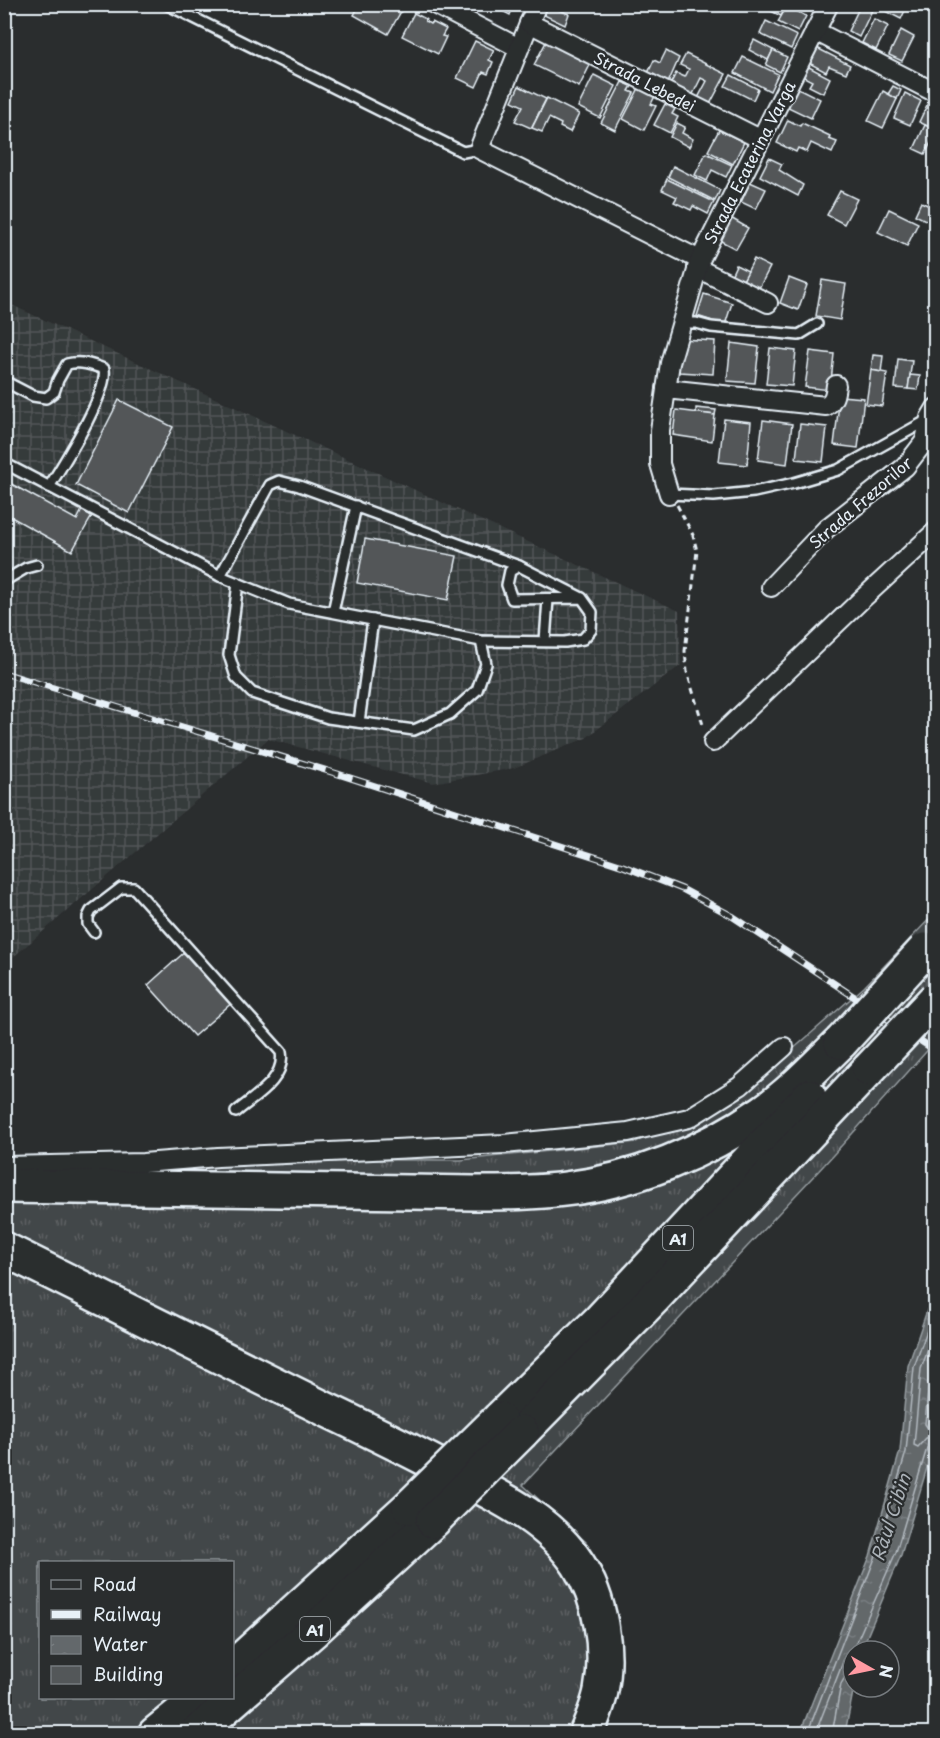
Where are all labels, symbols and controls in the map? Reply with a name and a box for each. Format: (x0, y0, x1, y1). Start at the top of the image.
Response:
street label: Strada Lebedei (590, 45, 700, 117)
street label: Strada Ecaterina Varga (697, 76, 801, 248)
street label: Strada Frezorilor (803, 450, 917, 554)
road number: A1 (663, 1226, 693, 1250)
water label: Râul Cibin (863, 1469, 917, 1564)
legend (39, 1561, 234, 1699)
text: Road (93, 1570, 137, 1597)
text: Railway (93, 1600, 161, 1627)
road number: A1 (300, 1617, 330, 1641)
text: Water (93, 1630, 148, 1657)
north arrow (841, 1639, 901, 1699)
text: Building (93, 1660, 163, 1687)
text: N (874, 1663, 900, 1680)

